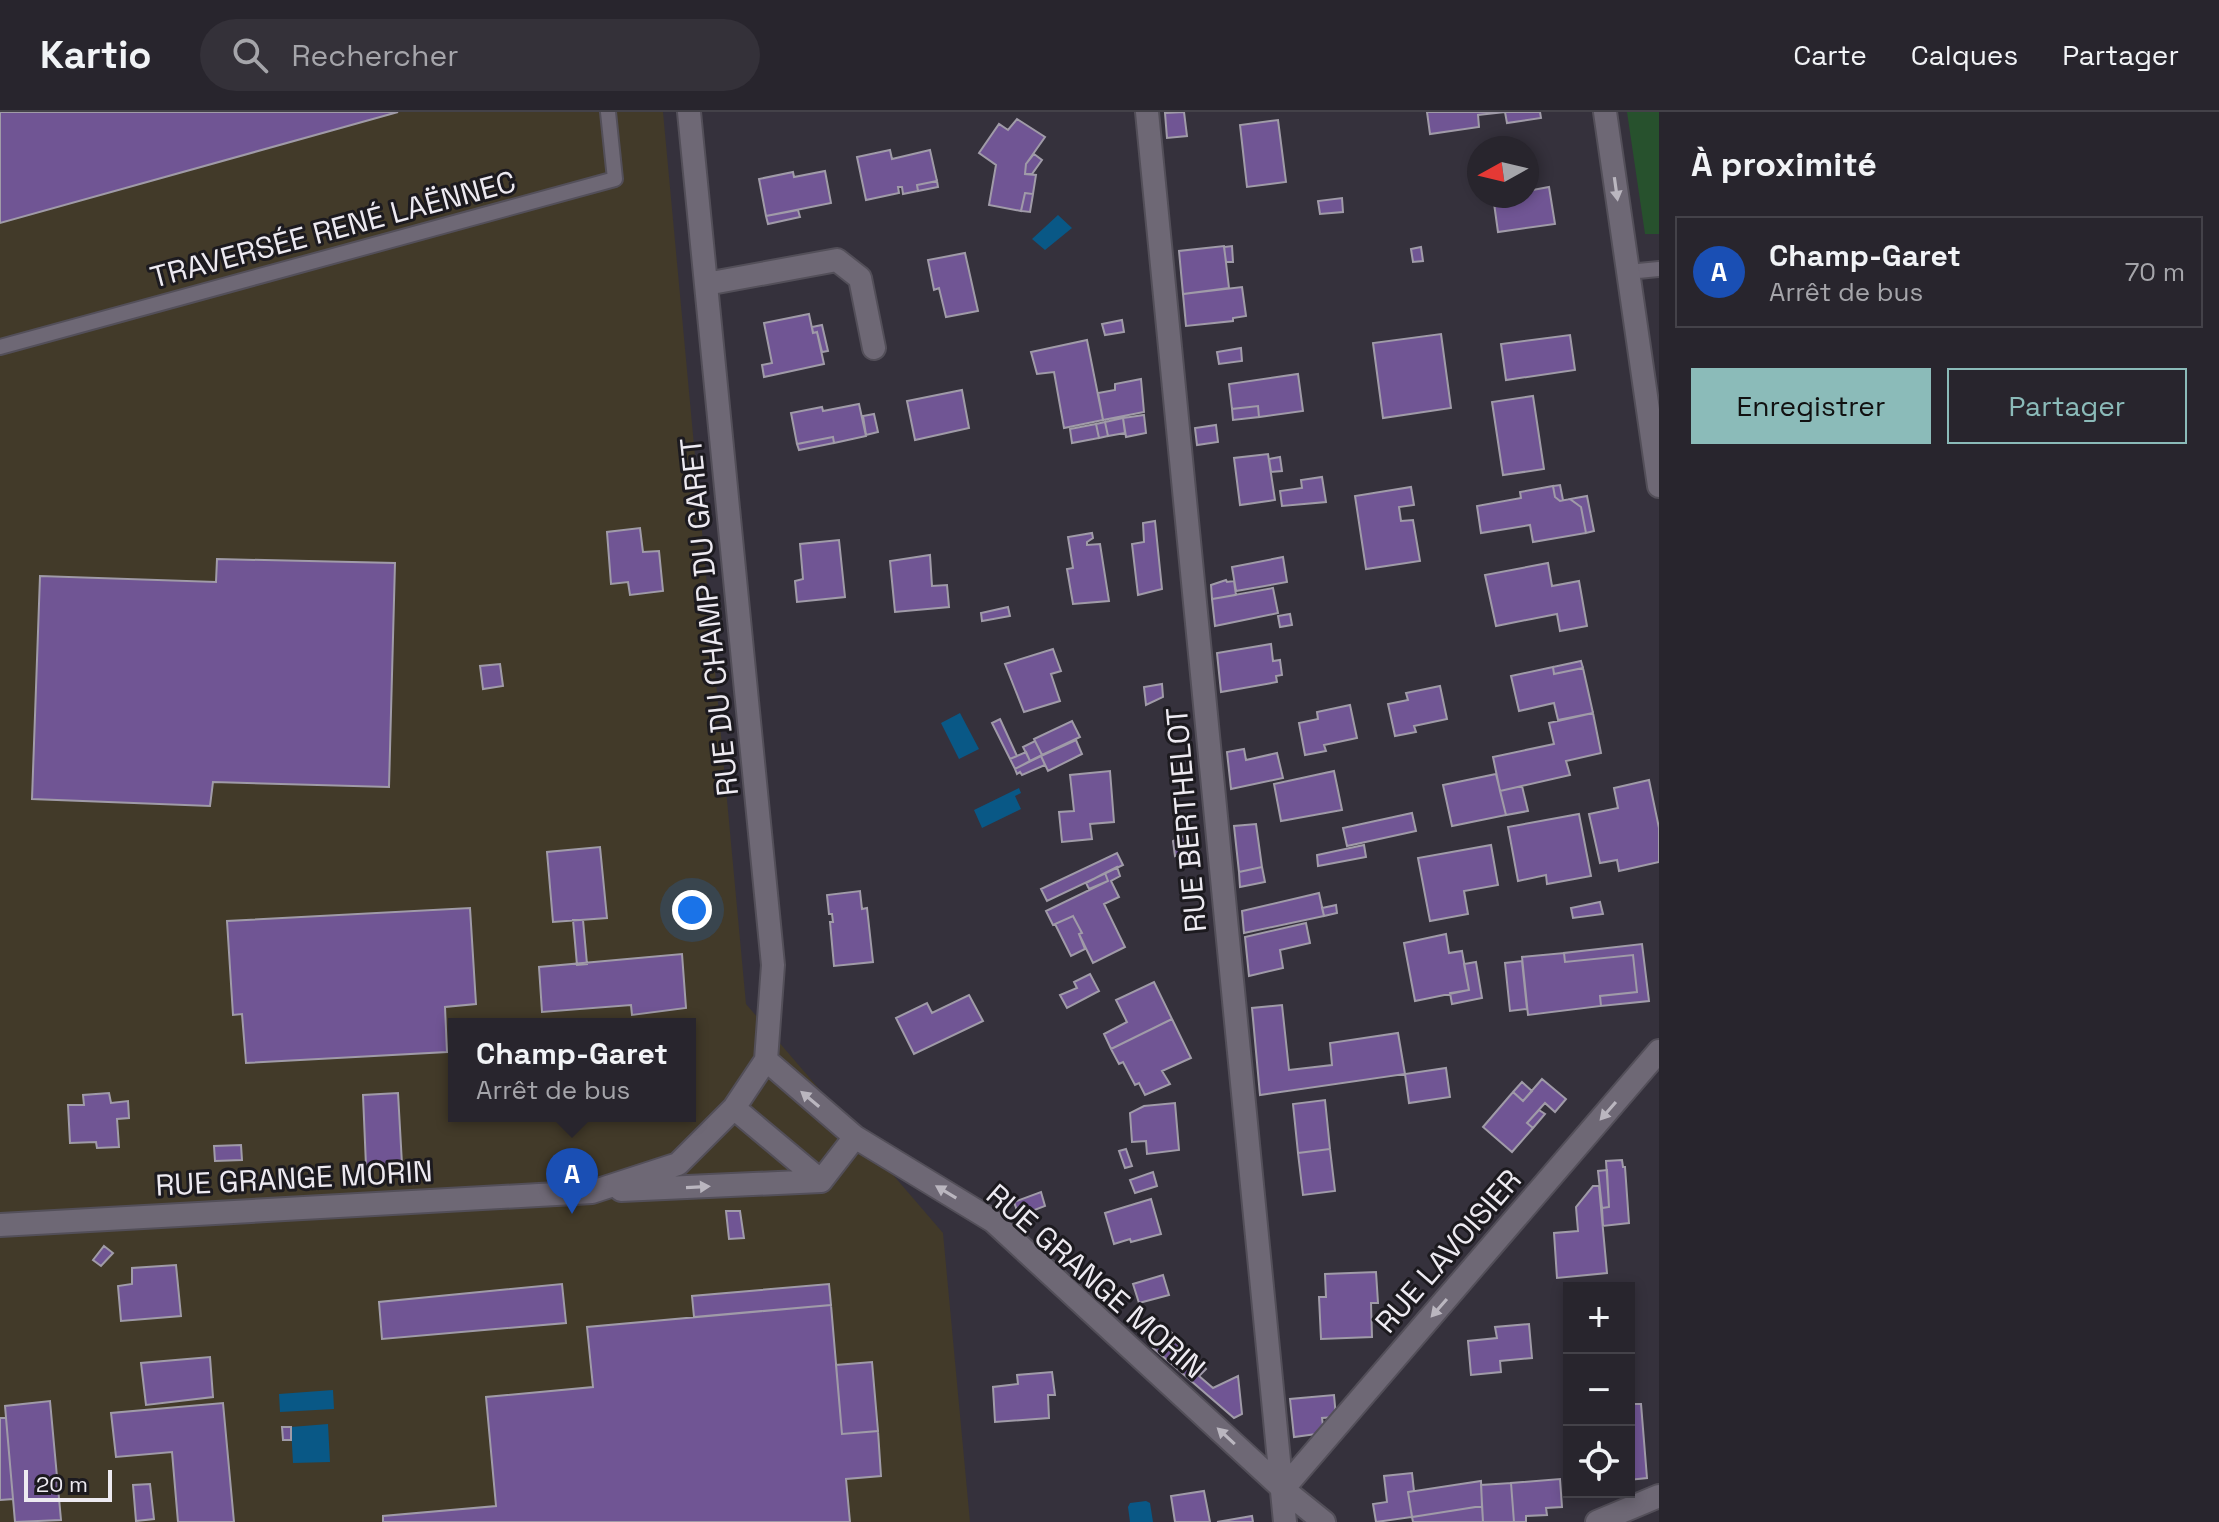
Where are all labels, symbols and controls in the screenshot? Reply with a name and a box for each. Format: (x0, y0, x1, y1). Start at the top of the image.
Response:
search box (200, 19, 760, 91)
text: Kartio (40, 31, 152, 79)
icon: search (228, 33, 272, 77)
text: Rechercher (292, 36, 458, 75)
text: Carte (1793, 37, 1867, 73)
text: Calques (1911, 37, 2018, 73)
text: Partager (2062, 37, 2179, 73)
north arrow (1467, 136, 1539, 208)
text: À proximité (1691, 143, 1877, 186)
street label: TRAVERSÉE RENÉ LAËNNEC (146, 161, 520, 297)
one-way arrow (1610, 177, 1623, 202)
text: Champ-Garet (1769, 236, 1961, 275)
text: A (1711, 255, 1727, 289)
text: 70 m (2125, 255, 2185, 289)
text: Arrêt de bus (1769, 275, 1923, 309)
button: Enregistrer (1691, 368, 1931, 444)
button: Partager (1947, 368, 2187, 444)
street label: RUE DU CHAMP DU GARET (671, 436, 747, 798)
street label: RUE BERTHELOT (1157, 706, 1215, 934)
your location (672, 890, 712, 930)
popup (448, 1018, 696, 1122)
text: Champ-Garet (476, 1034, 668, 1073)
text: Arrêt de bus (476, 1073, 630, 1107)
one-way arrow (800, 1091, 820, 1108)
one-way arrow (1600, 1100, 1617, 1120)
pin: A (546, 1148, 598, 1214)
street label: RUE GRANGE MORIN (154, 1151, 434, 1205)
street label: RUE LAVOISIER (1366, 1161, 1530, 1341)
street label: RUE GRANGE MORIN (978, 1175, 1214, 1387)
one-way arrow (686, 1180, 711, 1193)
one-way arrow (935, 1186, 957, 1200)
map controls (1563, 1282, 1635, 1498)
button: + (1563, 1282, 1635, 1354)
one-way arrow (1431, 1297, 1448, 1317)
button: − (1563, 1354, 1635, 1426)
button: locate (1563, 1426, 1635, 1498)
one-way arrow (1216, 1428, 1235, 1446)
scale bar (24, 1466, 112, 1502)
text: 20 m (36, 1470, 88, 1498)

